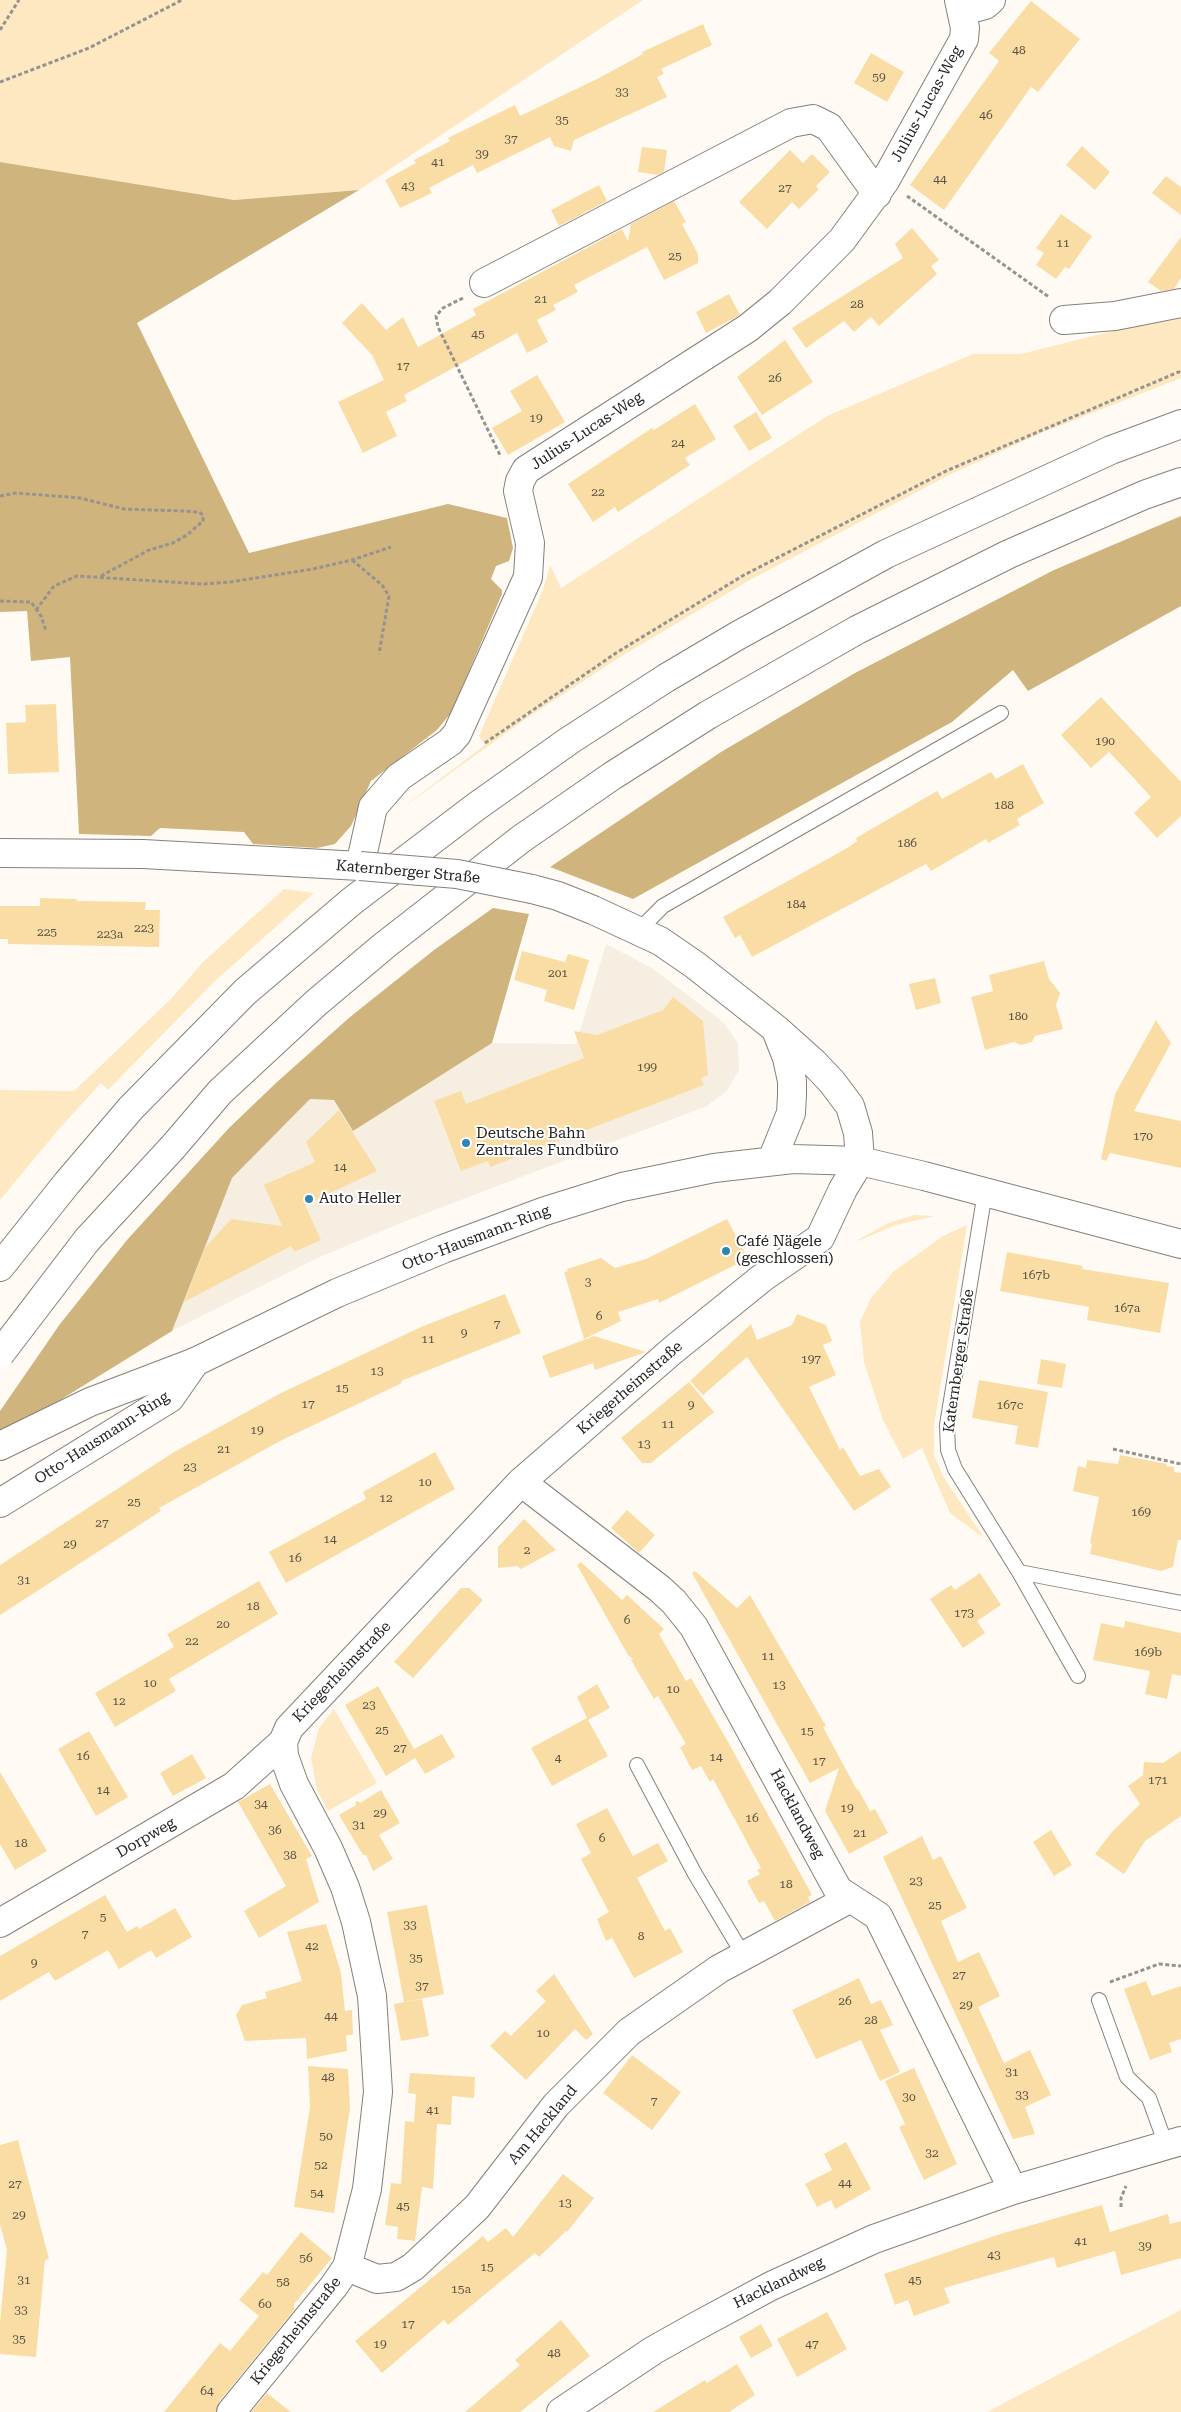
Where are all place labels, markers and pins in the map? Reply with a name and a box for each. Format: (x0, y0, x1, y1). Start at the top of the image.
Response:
place label: Deutsche Bahn Zentrales Fundbüro (476, 1125, 619, 1160)
marker: Deutsche Bahn Zentrales Fundbüro (460, 1137, 472, 1149)
place label: Auto Heller (319, 1190, 401, 1208)
marker: Auto Heller (303, 1193, 315, 1205)
place label: Café Nägele (geschlossen) (736, 1233, 833, 1268)
marker: Café Nägele (geschlossen) (720, 1245, 732, 1257)

